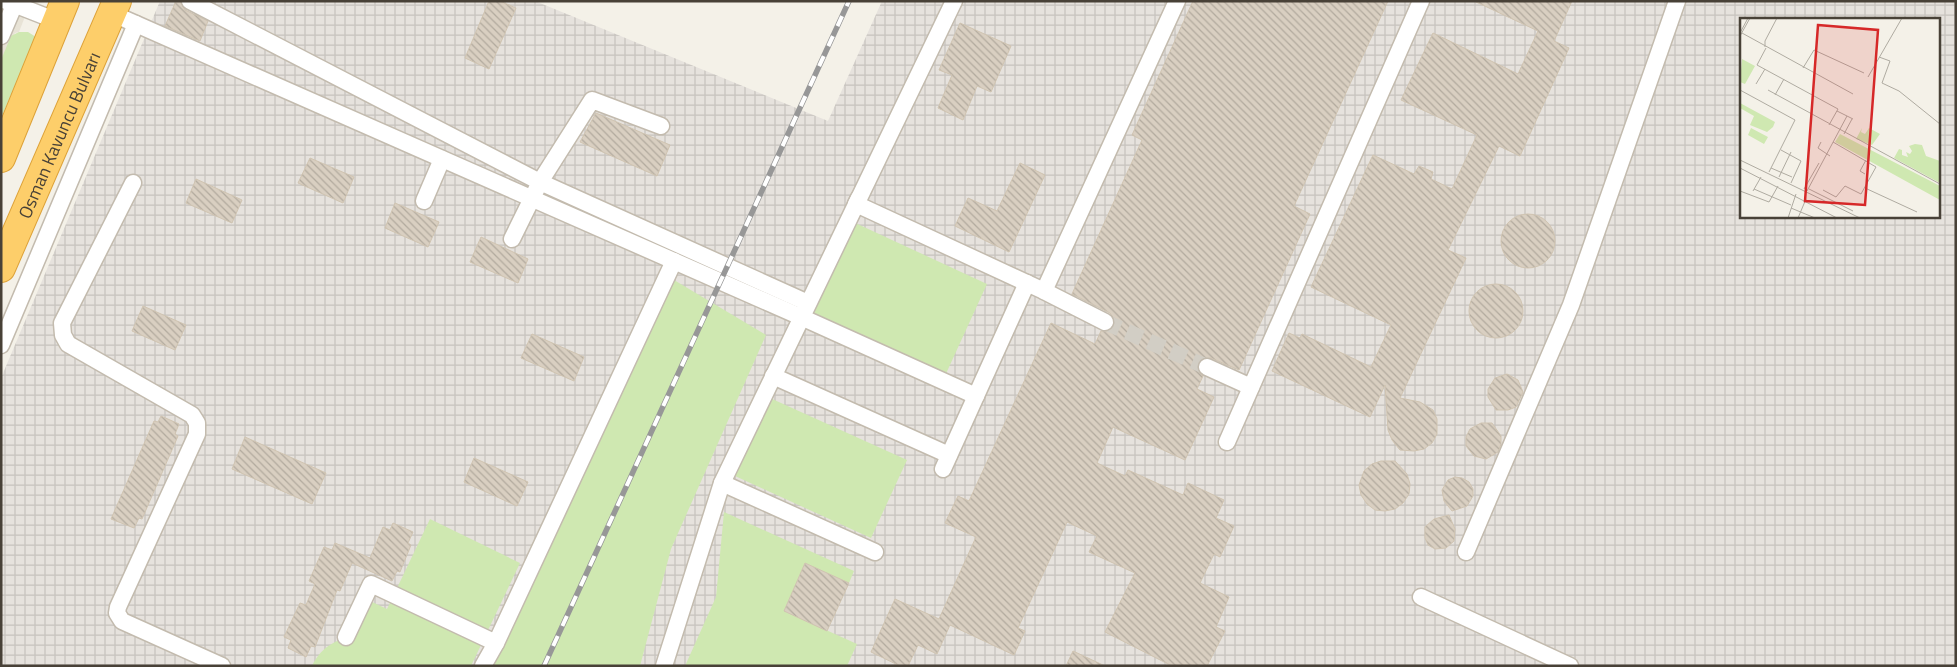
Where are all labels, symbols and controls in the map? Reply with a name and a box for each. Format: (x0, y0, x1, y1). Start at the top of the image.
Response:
inset map (1740, 18, 1940, 218)
street label: Osman Kavuncu Bulvarı (11, 48, 107, 222)

